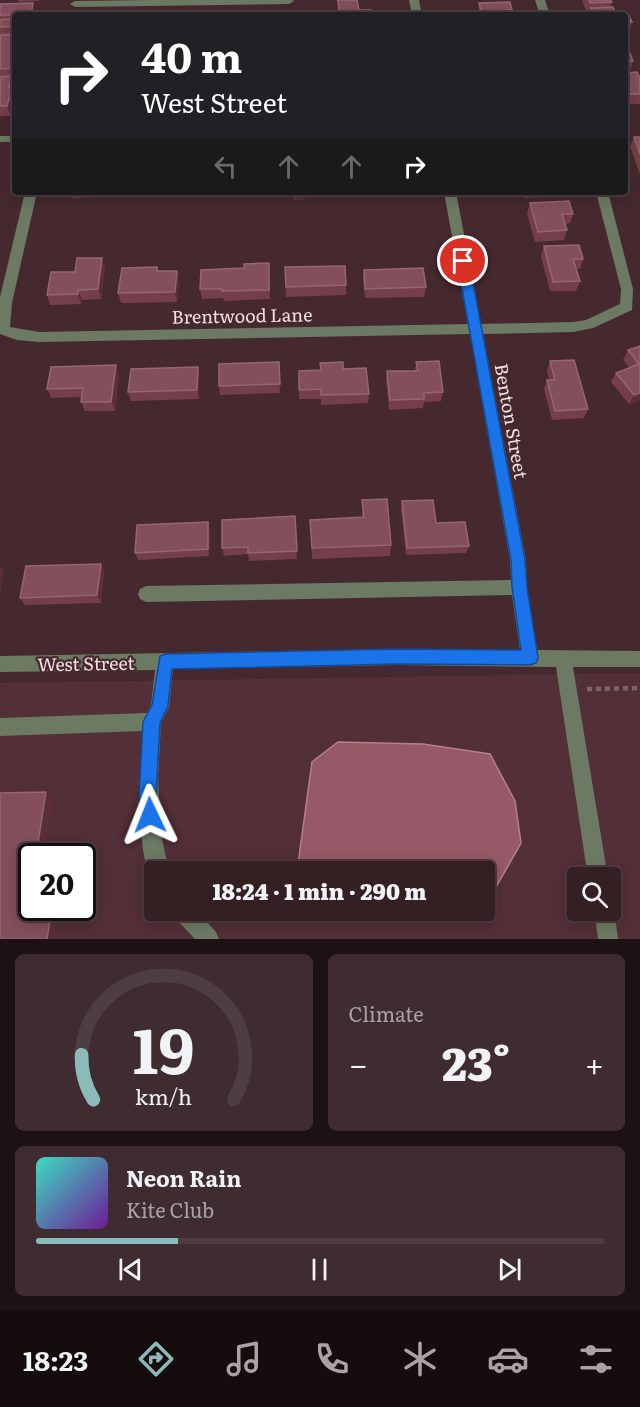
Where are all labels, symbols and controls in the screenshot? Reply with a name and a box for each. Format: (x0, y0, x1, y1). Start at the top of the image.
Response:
text: 40 m (141, 24, 242, 86)
icon: right (42, 36, 120, 114)
text: West Street (141, 81, 287, 121)
icon: left (209, 150, 242, 183)
icon: ahead (272, 150, 305, 183)
icon: ahead (335, 150, 368, 183)
icon: right (398, 150, 431, 183)
pin (437, 235, 488, 286)
icon: arrive (446, 244, 479, 277)
street label: Brentwood Lane (171, 300, 313, 330)
street label: Benton Street (489, 361, 536, 482)
street label: West Street (37, 649, 136, 677)
position arrow (118, 783, 182, 847)
speed limit sign: 20 (18, 843, 96, 921)
map controls (567, 867, 621, 921)
button: search (567, 867, 621, 921)
text: 18:24 · 1 min · 290 m (212, 874, 427, 907)
text: Climate (349, 998, 424, 1028)
text: 19 (133, 1001, 195, 1093)
text: 23° (442, 1028, 510, 1095)
text: − (349, 1038, 368, 1087)
text: + (585, 1038, 604, 1087)
text: km/h (135, 1080, 192, 1112)
text: Neon Rain (126, 1161, 242, 1194)
text: Kite Club (126, 1194, 214, 1224)
icon: previous (114, 1253, 147, 1286)
icon: pause (303, 1253, 336, 1286)
icon: next (493, 1253, 526, 1286)
icon: directions (135, 1338, 177, 1380)
icon: music (223, 1338, 265, 1380)
icon: phone (311, 1338, 353, 1380)
icon: climate (399, 1338, 441, 1380)
icon: car (487, 1338, 529, 1380)
icon: filters (575, 1338, 617, 1380)
text: 18:23 (23, 1339, 88, 1379)

